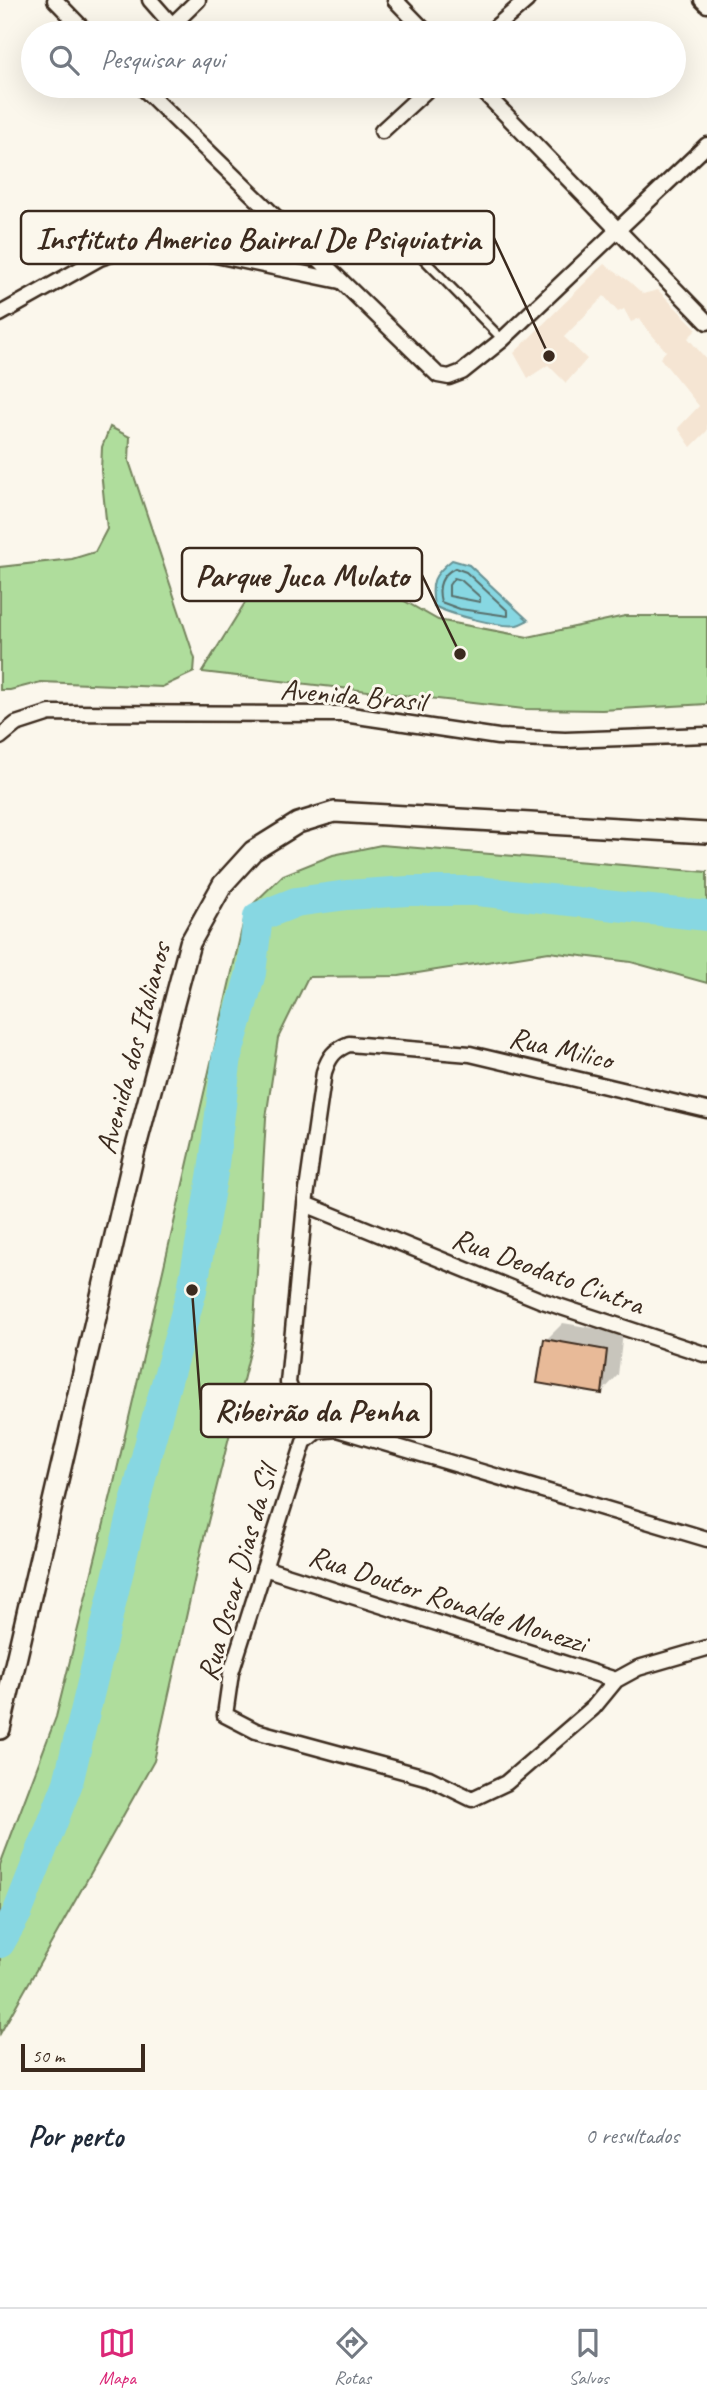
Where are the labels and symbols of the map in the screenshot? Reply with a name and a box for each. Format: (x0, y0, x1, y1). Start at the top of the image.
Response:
callout: Instituto Americo Bairral De Psiquiatria (21, 211, 494, 264)
text: Instituto Americo Bairral De Psiquiatria (36, 218, 483, 259)
callout: Parque Juca Mulato (182, 548, 422, 601)
text: Parque Juca Mulato (195, 555, 412, 596)
street label: Avenida Brasil (279, 670, 432, 721)
street label: Avenida dos Italianos (87, 936, 180, 1158)
street label: Rua Milico (506, 1018, 620, 1079)
street label: Rua Deodato Cintra (447, 1219, 651, 1324)
callout: Ribeirão da Penha (201, 1384, 431, 1437)
text: Ribeirão da Penha (215, 1390, 420, 1431)
street label: Rua Oscar Dias da Sil (188, 1456, 287, 1685)
street label: Rua Doutor Ronalde Monezzi (304, 1536, 595, 1663)
scale bar (21, 2041, 145, 2073)

